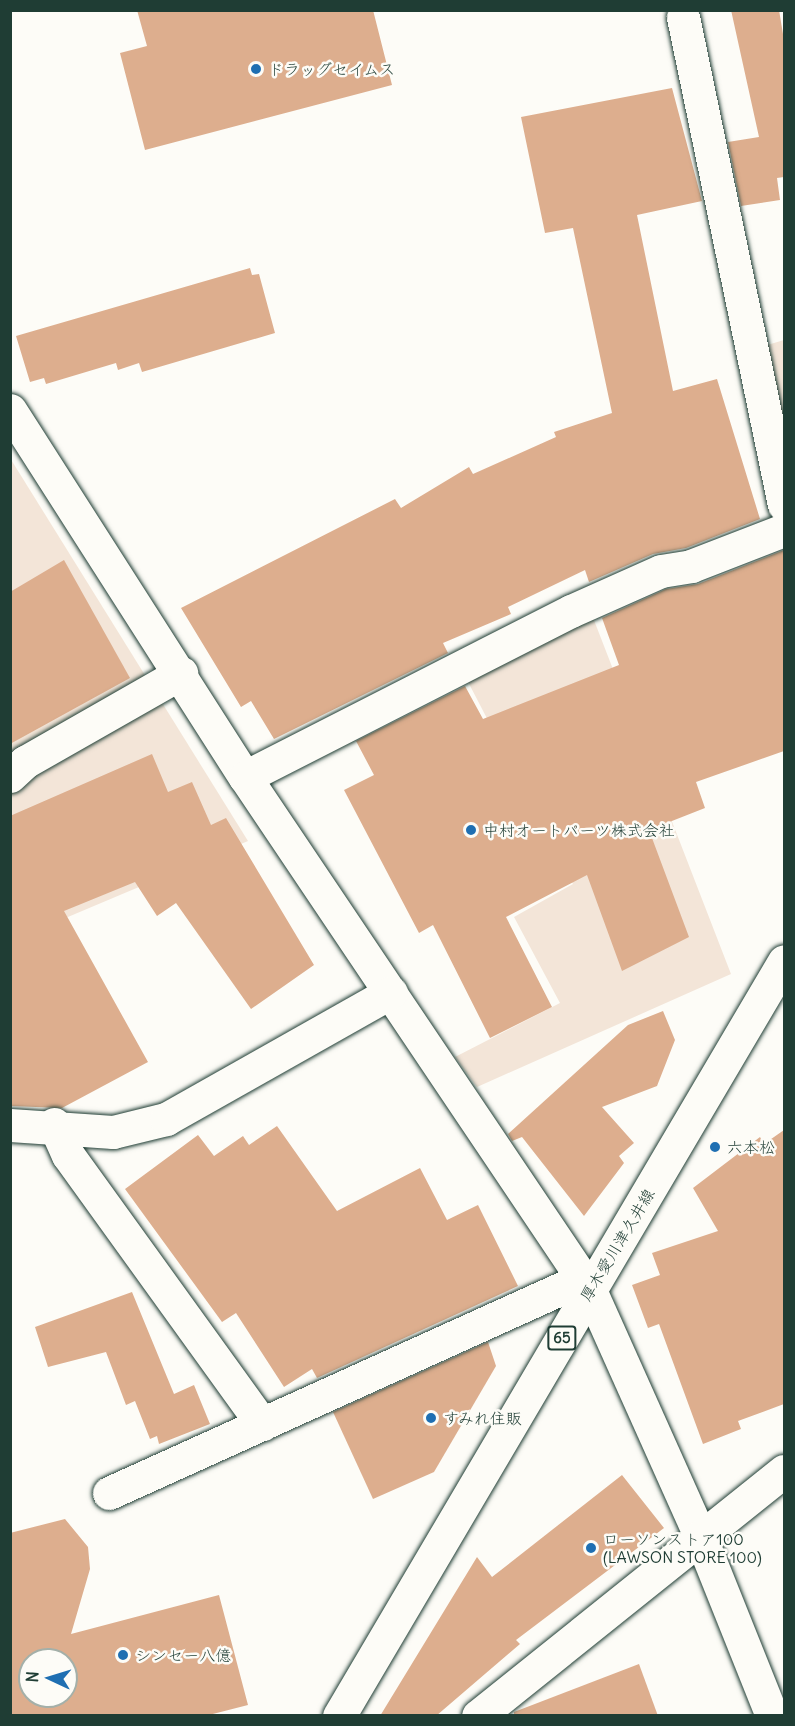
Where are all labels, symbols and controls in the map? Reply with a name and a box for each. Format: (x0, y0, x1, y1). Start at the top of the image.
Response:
place label: ドラッグセイムス (268, 59, 396, 79)
marker: ドラッグセイムス (249, 62, 263, 76)
place label: 中村オートパーツ株式会社 (483, 820, 675, 840)
marker: 中村オートパーツ株式会社 (464, 823, 478, 837)
place label: 六本松 (727, 1137, 775, 1157)
marker: 六本松 (708, 1140, 722, 1154)
street label: 厚木愛川津久井線 (576, 1185, 658, 1305)
road number: 65 (547, 1326, 577, 1350)
place label: すみれ住販 (443, 1408, 523, 1428)
marker: すみれ住販 (424, 1411, 438, 1425)
place label: ローソンストア100 (LAWSON STORE 100) (603, 1529, 762, 1567)
marker: ローソンストア100 (LAWSON STORE 100) (584, 1541, 598, 1555)
place label: シンセー八億 (135, 1645, 231, 1665)
north arrow (18, 1648, 78, 1708)
marker: シンセー八億 (116, 1648, 130, 1662)
text: N (22, 1671, 42, 1683)

